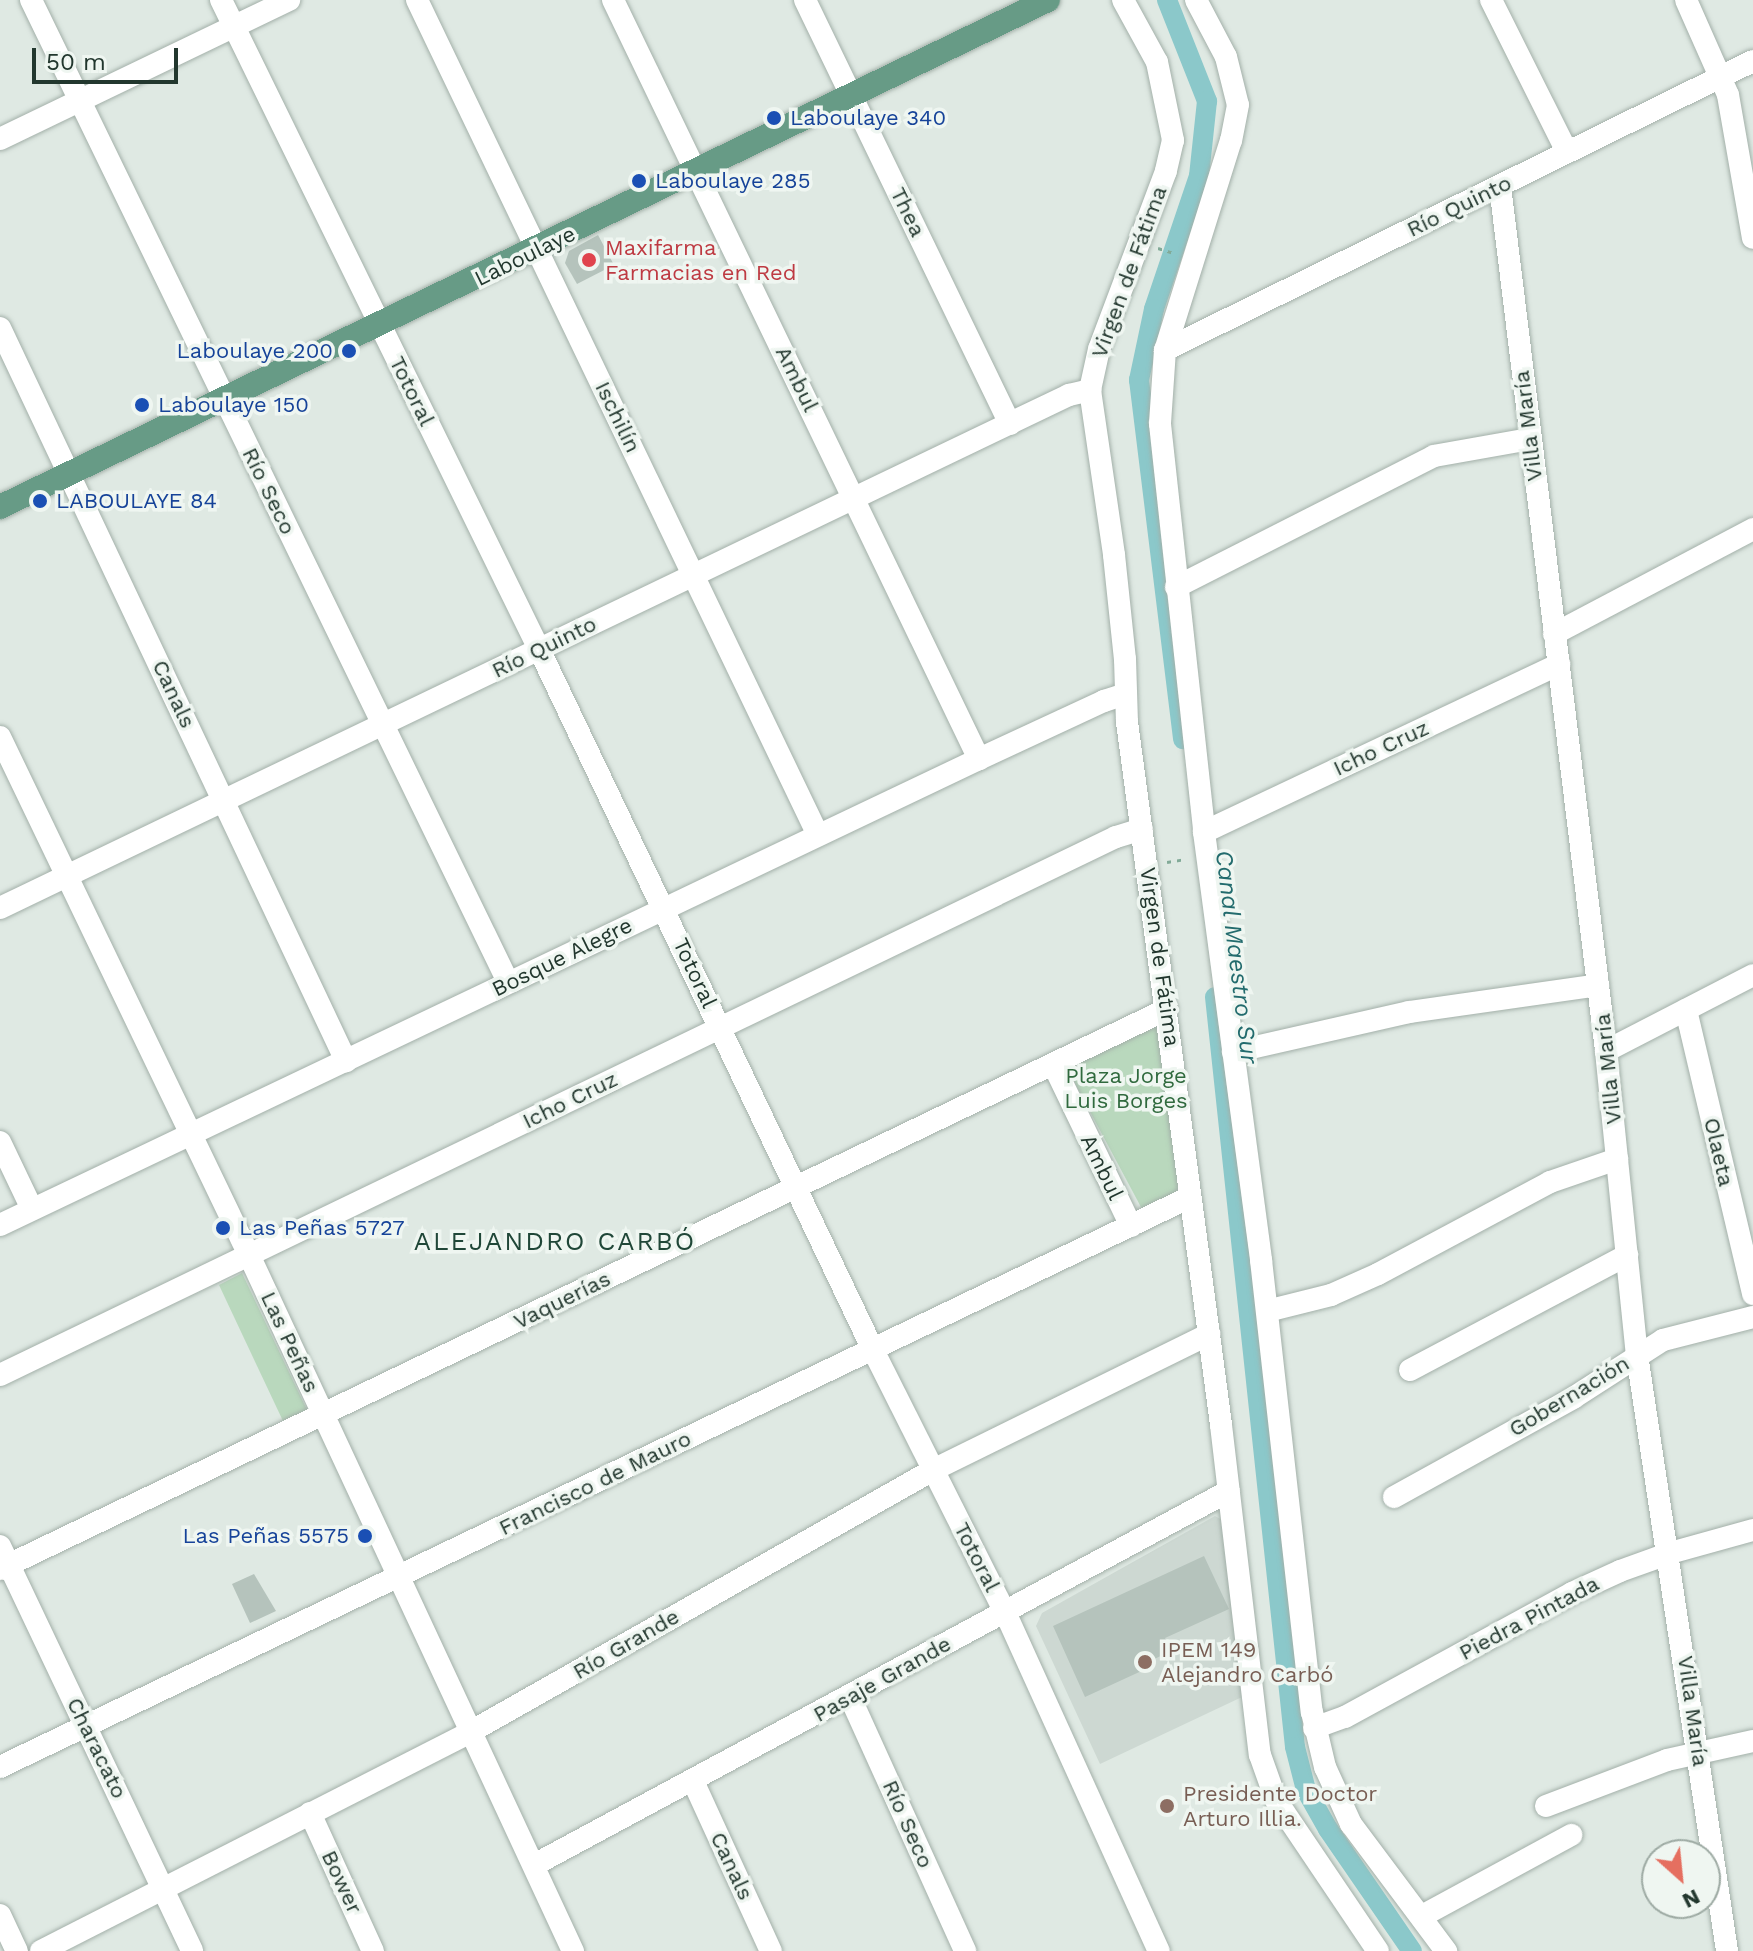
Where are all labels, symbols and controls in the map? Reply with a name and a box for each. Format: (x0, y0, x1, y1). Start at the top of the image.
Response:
scale bar (36, 32, 182, 82)
text: 50 m (46, 48, 106, 76)
place label: Laboulaye 340 (790, 105, 946, 131)
marker: Laboulaye 340 (765, 109, 783, 127)
place label: Laboulaye 285 (655, 168, 810, 194)
street label: Río Quinto (1403, 169, 1515, 243)
marker: Laboulaye 285 (630, 172, 648, 190)
street label: Thea (885, 183, 931, 241)
street label: Virgen de Fátima (1086, 183, 1172, 361)
street label: Laboulaye (470, 220, 580, 292)
place label: Maxifarma Farmacias en Red (605, 234, 796, 286)
marker: Maxifarma Farmacias en Red (580, 251, 598, 269)
place label: Laboulaye 200 (177, 338, 333, 364)
marker: Laboulaye 200 (340, 342, 358, 360)
street label: Ambul (770, 342, 824, 416)
street label: Totoral (384, 352, 440, 430)
street label: Villa María (1508, 369, 1548, 483)
street label: Ischilín (589, 377, 647, 457)
place label: Laboulaye 150 (158, 392, 309, 418)
marker: Laboulaye 150 (133, 396, 151, 414)
street label: Río Seco (237, 443, 301, 539)
place label: LABOULAYE 84 (56, 488, 217, 514)
marker: LABOULAYE 84 (31, 492, 49, 510)
street label: Río Quinto (488, 610, 600, 684)
street label: Canals (147, 656, 201, 732)
street label: Icho Cruz (1329, 714, 1433, 782)
water label: Canal Maestro Sur (1209, 848, 1263, 1066)
street label: Virgen de Fátima (1134, 866, 1186, 1048)
street label: Bosque Alegre (487, 911, 637, 1003)
street label: Totoral (667, 934, 723, 1012)
street label: Villa María (1589, 1012, 1627, 1126)
park label: Plaza Jorge Luis Borges (1064, 1062, 1188, 1114)
street label: Icho Cruz (518, 1066, 622, 1134)
street label: Olaeta (1698, 1115, 1740, 1189)
street label: Ambul (1075, 1130, 1129, 1204)
place label: Las Peñas 5727 (239, 1215, 405, 1241)
marker: Las Peñas 5727 (214, 1219, 232, 1237)
district label: ALEJANDRO CARBÓ (414, 1226, 696, 1258)
street label: Vaquerías (509, 1265, 615, 1335)
street label: Las Peñas (255, 1287, 325, 1397)
street label: Gobernación (1504, 1350, 1634, 1442)
street label: Francisco de Mauro (495, 1425, 695, 1541)
street label: Totoral (948, 1518, 1006, 1596)
place label: Las Peñas 5575 (182, 1523, 349, 1549)
marker: Las Peñas 5575 (356, 1527, 374, 1545)
street label: Piedra Pintada (1454, 1570, 1604, 1666)
street label: Río Grande (568, 1603, 684, 1685)
street label: Pasaje Grande (809, 1630, 955, 1728)
place label: IPEM 149 Alejandro Carbó (1161, 1636, 1334, 1688)
marker: IPEM 149 Alejandro Carbó (1136, 1653, 1154, 1671)
street label: Villa María (1672, 1654, 1714, 1768)
street label: Characato (61, 1693, 133, 1803)
street label: Río Seco (877, 1776, 939, 1872)
place label: Presidente Doctor Arturo Illia. (1183, 1780, 1377, 1832)
marker: Presidente Doctor Arturo Illia. (1158, 1797, 1176, 1815)
street label: Canals (705, 1828, 759, 1904)
north arrow (1641, 1839, 1721, 1919)
street label: Bower (316, 1846, 368, 1918)
text: N (1678, 1884, 1704, 1914)

